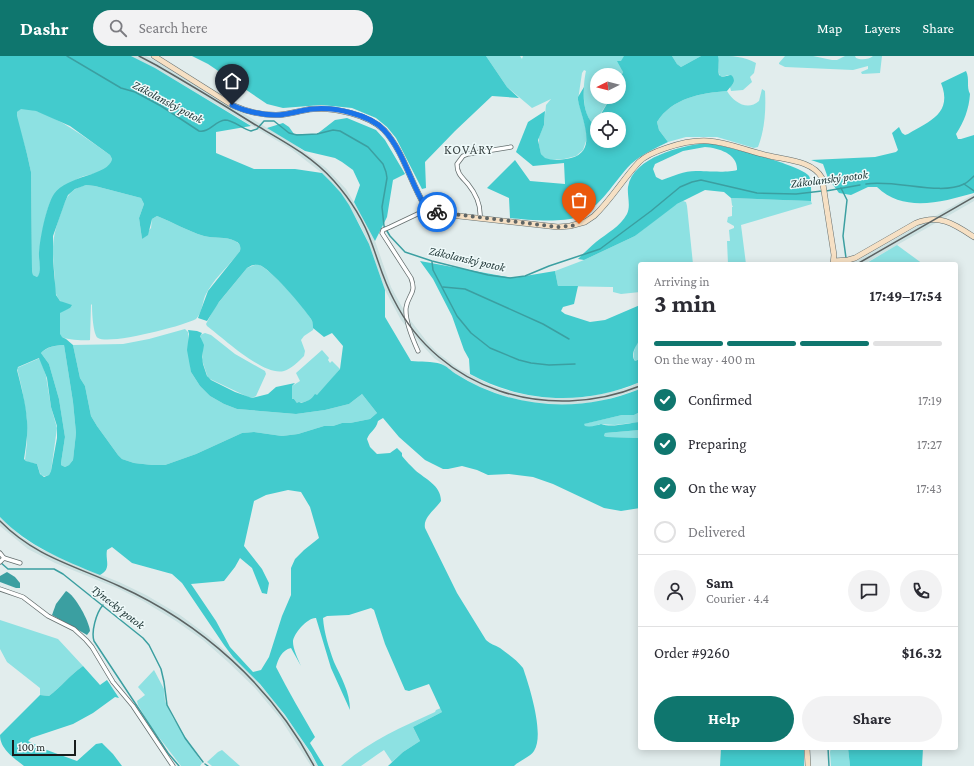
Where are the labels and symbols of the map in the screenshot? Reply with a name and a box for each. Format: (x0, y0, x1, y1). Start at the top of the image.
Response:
pin (215, 64, 249, 105)
north arrow (590, 68, 626, 104)
water label: Zákolanský potok (130, 78, 206, 127)
district label: KOVÁRY (444, 142, 494, 157)
water label: Zákolanský potok (790, 167, 869, 191)
pin (562, 183, 596, 224)
courier (417, 192, 457, 232)
water label: Zákolanský potok (428, 243, 507, 275)
water label: Týnecký potok (89, 582, 148, 633)
scale bar (12, 738, 76, 757)

